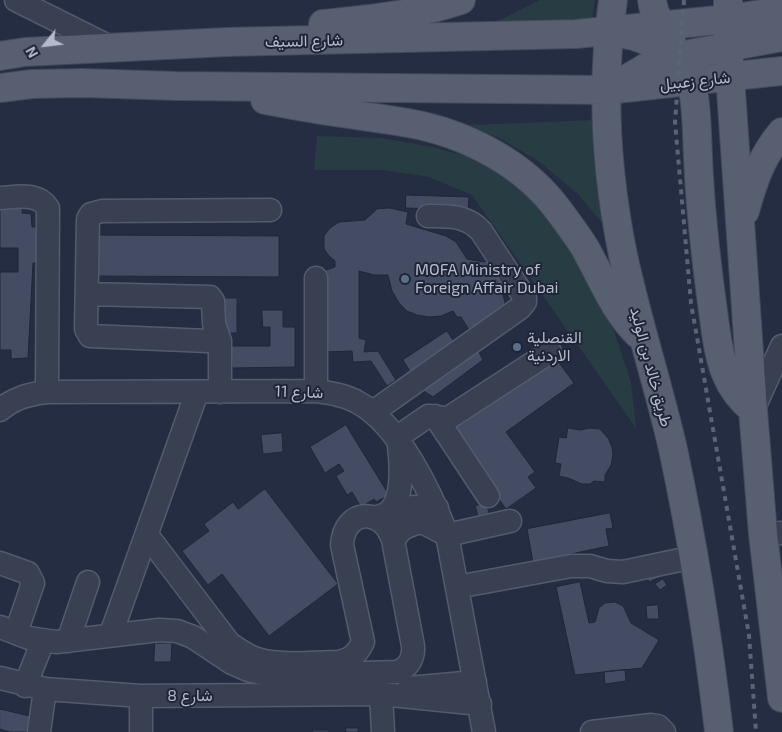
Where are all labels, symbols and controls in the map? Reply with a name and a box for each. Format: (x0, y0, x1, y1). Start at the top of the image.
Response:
north arrow (20, 20, 70, 70)
street label: شارع السيف (265, 31, 343, 51)
text: N (22, 44, 41, 61)
street label: شارع زعبيل (659, 68, 731, 94)
place label: MOFA Ministry of Foreign Affair Dubai (415, 260, 559, 298)
marker: MOFA Ministry of Foreign Affair Dubai (399, 273, 411, 285)
street label: طريق خالد بن الوليد (626, 305, 676, 429)
place label: القنصلية الاردنية (527, 328, 582, 366)
marker: القنصلية الاردنية (511, 341, 523, 353)
street label: شارع 11 (274, 382, 324, 402)
street label: شارع 8 (167, 686, 213, 706)

